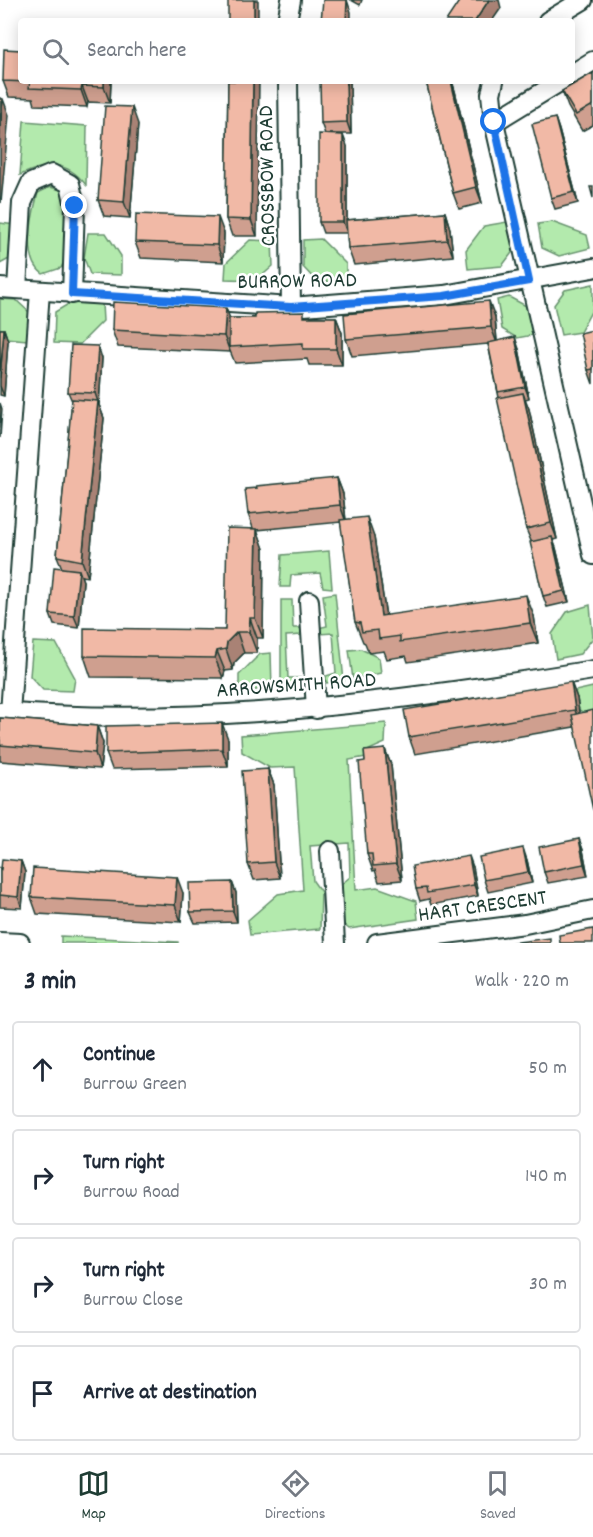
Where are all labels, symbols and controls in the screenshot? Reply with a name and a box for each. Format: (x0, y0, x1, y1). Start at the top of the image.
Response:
search box (18, 18, 575, 84)
icon: search (39, 35, 72, 68)
text: Search here (87, 36, 186, 67)
street label: CROSSBOW ROAD (252, 105, 285, 247)
route start (480, 108, 506, 134)
route end (61, 192, 87, 218)
street label: BURROW ROAD (237, 266, 357, 299)
street label: ARROWSMITH ROAD (215, 665, 377, 708)
street label: HART CRESCENT (416, 883, 549, 932)
text: 3 min (24, 964, 76, 1001)
text: Walk · 220 m (475, 968, 569, 996)
text: Continue (83, 1040, 155, 1071)
icon: ahead (26, 1053, 59, 1086)
text: 50 m (529, 1055, 567, 1083)
text: Burrow Green (83, 1071, 187, 1099)
text: Turn right (83, 1148, 165, 1179)
icon: right (26, 1161, 59, 1194)
text: 140 m (525, 1163, 567, 1191)
text: Burrow Road (83, 1179, 180, 1207)
text: Turn right (83, 1256, 165, 1287)
icon: right (26, 1269, 59, 1302)
text: 30 m (529, 1271, 567, 1299)
text: Burrow Close (83, 1287, 183, 1315)
icon: arrive (26, 1377, 59, 1410)
text: Arrive at destination (83, 1378, 257, 1409)
tab: Map (77, 1467, 110, 1526)
tab: Directions (265, 1467, 325, 1526)
tab: Saved (480, 1467, 516, 1526)

